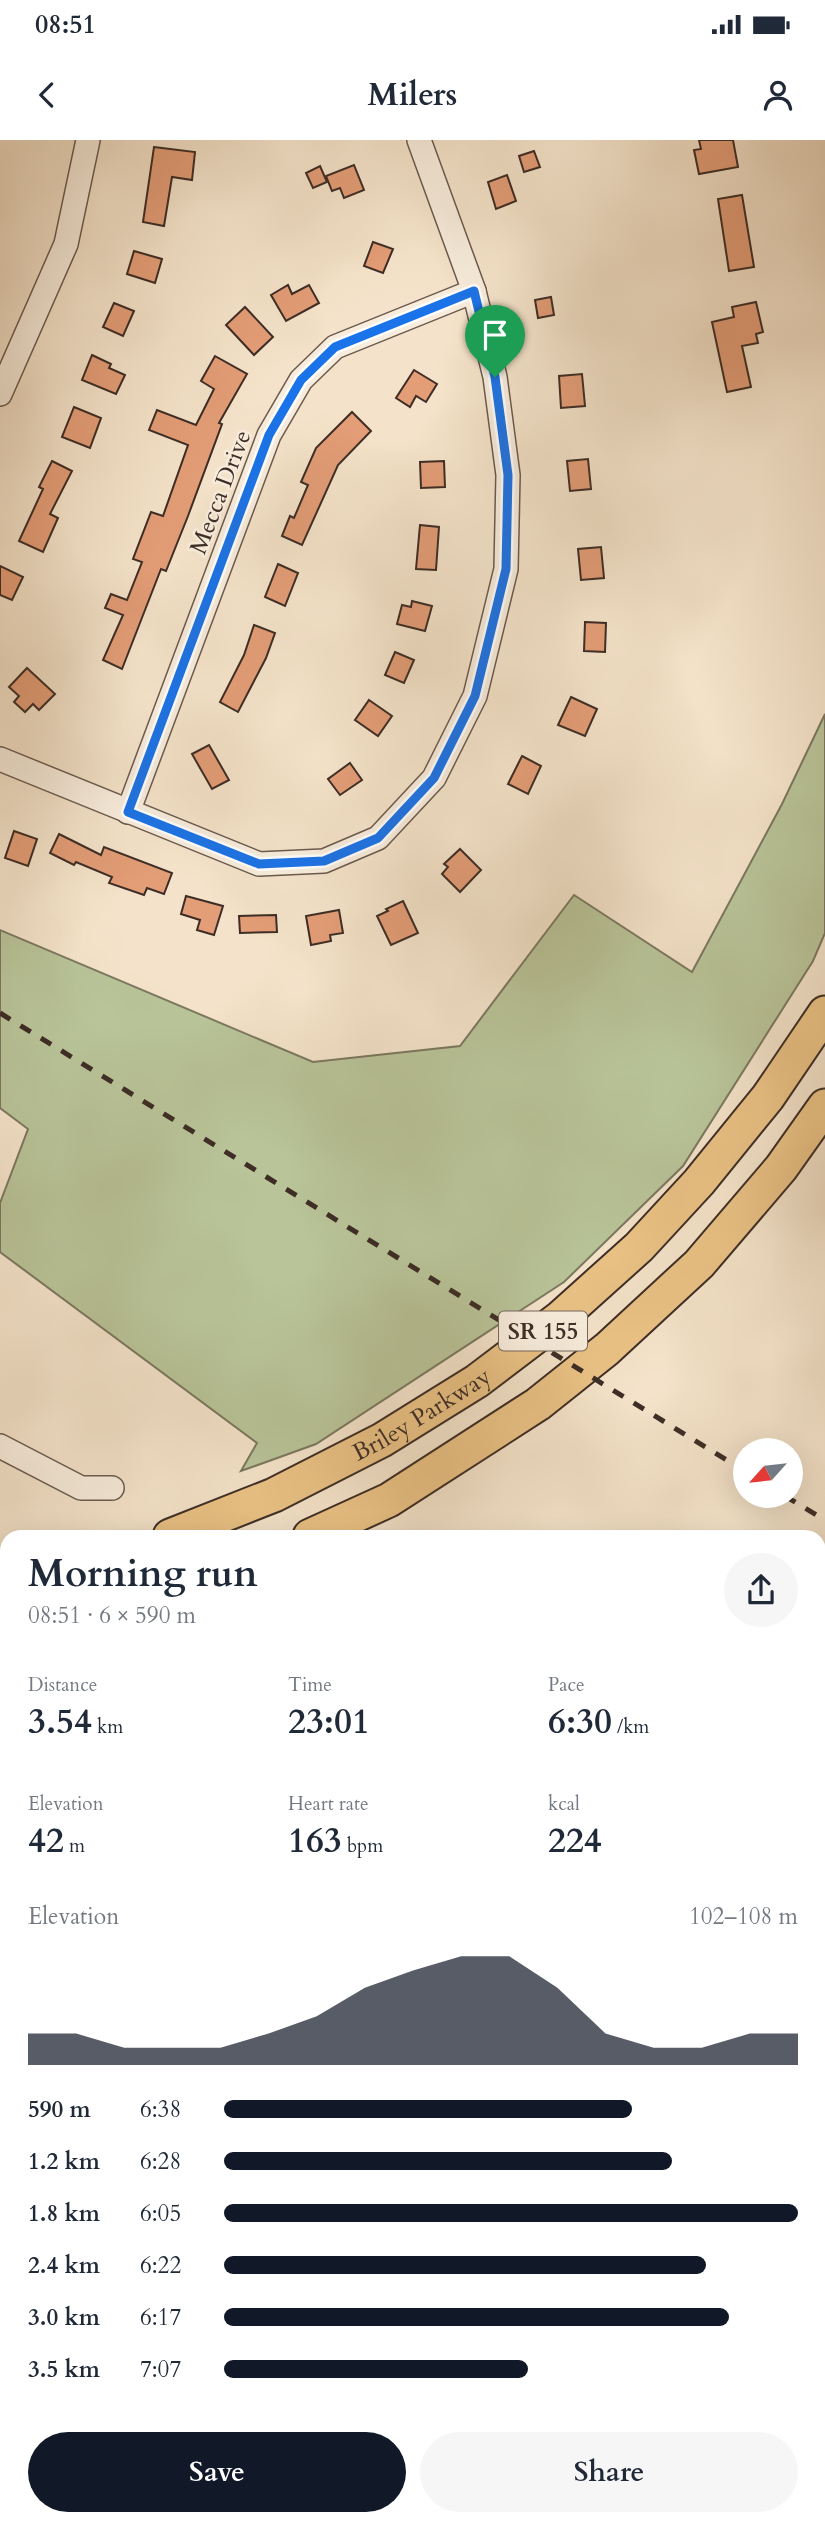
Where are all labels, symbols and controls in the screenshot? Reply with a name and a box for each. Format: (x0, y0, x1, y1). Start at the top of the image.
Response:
text: 08:51 (35, 7, 96, 42)
text: Milers (368, 73, 457, 117)
icon: back (28, 76, 66, 114)
icon: person (759, 76, 797, 114)
pin (465, 305, 525, 377)
icon: arrive (476, 316, 514, 354)
street label: Mecca Drive (182, 425, 259, 559)
road number: SR 155 (499, 1312, 587, 1350)
street label: Briley Parkway (347, 1360, 498, 1469)
north arrow (733, 1438, 803, 1508)
map controls (733, 1438, 803, 1508)
text: Morning run (28, 1548, 258, 1600)
button: share (724, 1553, 798, 1627)
text: 08:51 · 6 × 590 m (28, 1600, 196, 1631)
text: Distance (28, 1672, 97, 1698)
text: Time (288, 1672, 332, 1698)
text: Pace (548, 1672, 585, 1698)
text: 3.54 (28, 1698, 92, 1746)
text: 23:01 (288, 1698, 370, 1746)
text: 6:30 (548, 1698, 612, 1746)
text: km (92, 1714, 123, 1740)
text: /km (612, 1714, 649, 1740)
text: Elevation (28, 1791, 103, 1817)
text: Heart rate (288, 1791, 369, 1817)
text: kcal (548, 1791, 580, 1817)
text: 42 (28, 1817, 64, 1865)
text: 163 (288, 1817, 342, 1865)
text: 224 (548, 1817, 602, 1865)
text: m (64, 1833, 85, 1859)
text: bpm (342, 1833, 383, 1859)
text: Elevation (28, 1901, 119, 1932)
text: 102–108 m (689, 1901, 798, 1932)
text: 590 m (28, 2094, 91, 2125)
text: 6:38 (140, 2094, 181, 2125)
text: 1.2 km (28, 2146, 100, 2177)
text: 6:28 (140, 2146, 181, 2177)
text: 1.8 km (28, 2198, 100, 2229)
text: 6:05 (140, 2198, 181, 2229)
text: 2.4 km (28, 2250, 100, 2281)
text: 6:22 (140, 2250, 181, 2281)
text: 3.0 km (28, 2302, 100, 2333)
text: 6:17 (140, 2302, 181, 2333)
text: 3.5 km (28, 2354, 100, 2385)
text: 7:07 (140, 2354, 181, 2385)
button: Save (28, 2432, 406, 2512)
button: Share (420, 2432, 798, 2512)

